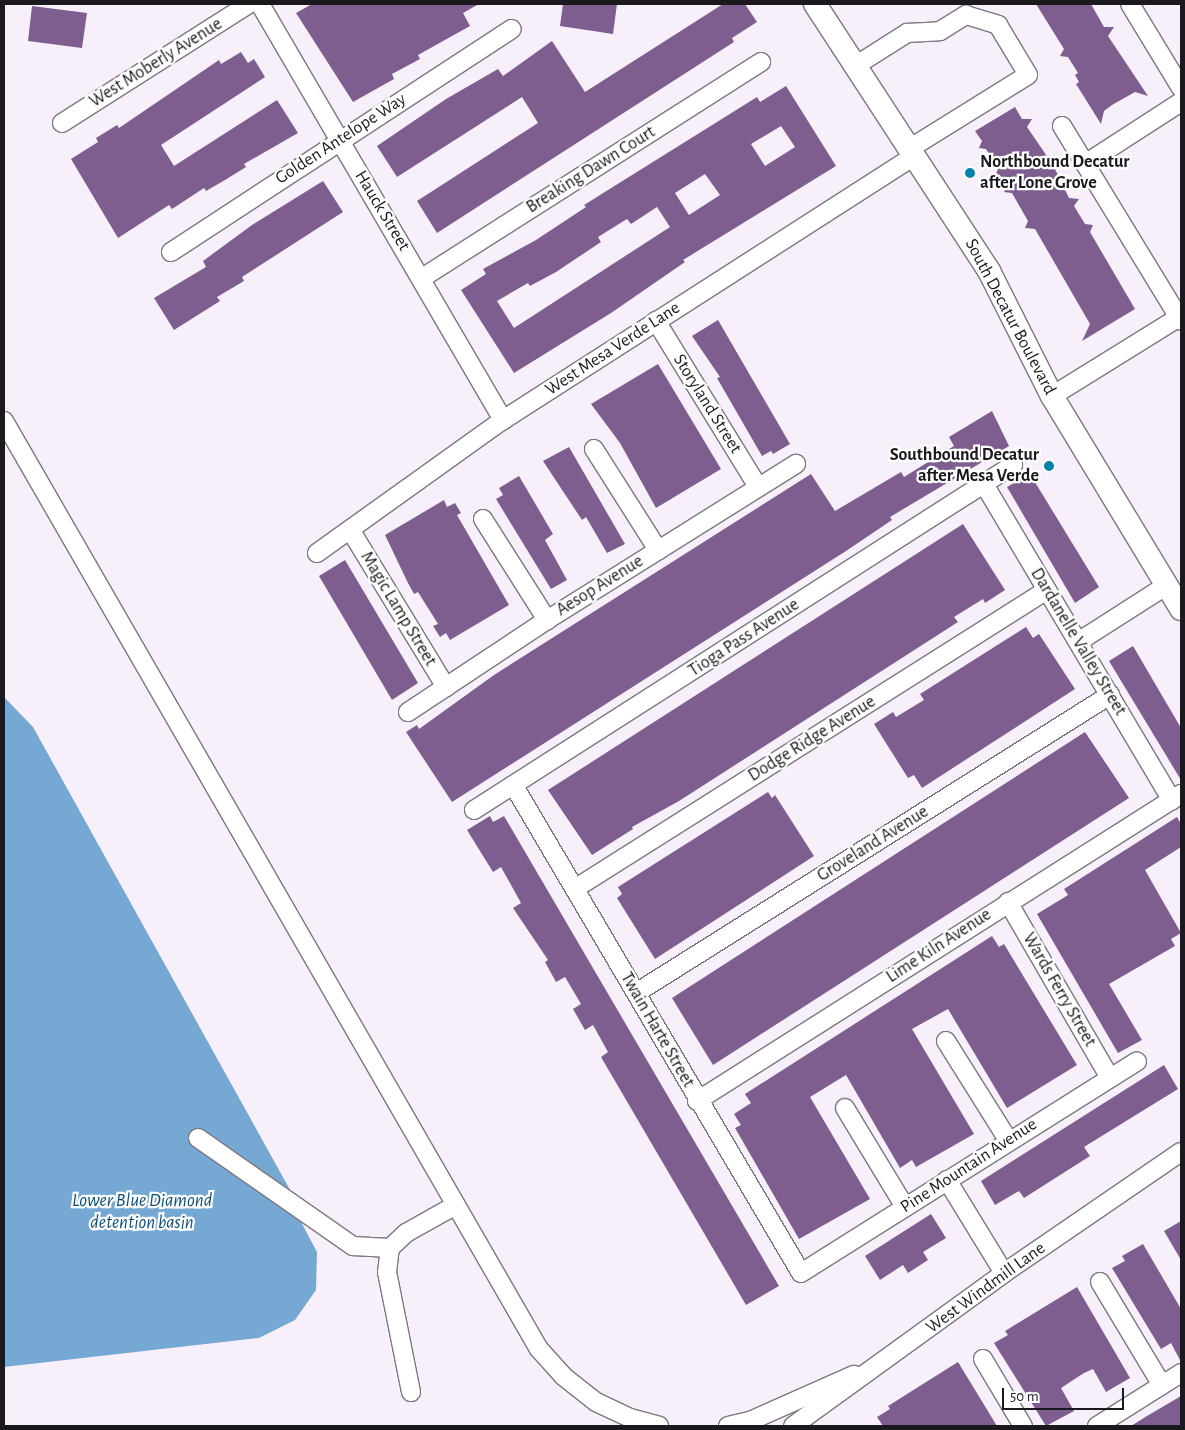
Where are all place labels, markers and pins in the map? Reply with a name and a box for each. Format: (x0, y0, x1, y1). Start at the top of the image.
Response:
place label: Northbound Decatur after Lone Grove (980, 152, 1130, 194)
marker: Northbound Decatur after Lone Grove (964, 167, 976, 179)
place label: Southbound Decatur after Mesa Verde (890, 445, 1039, 488)
marker: Southbound Decatur after Mesa Verde (1043, 460, 1055, 472)

